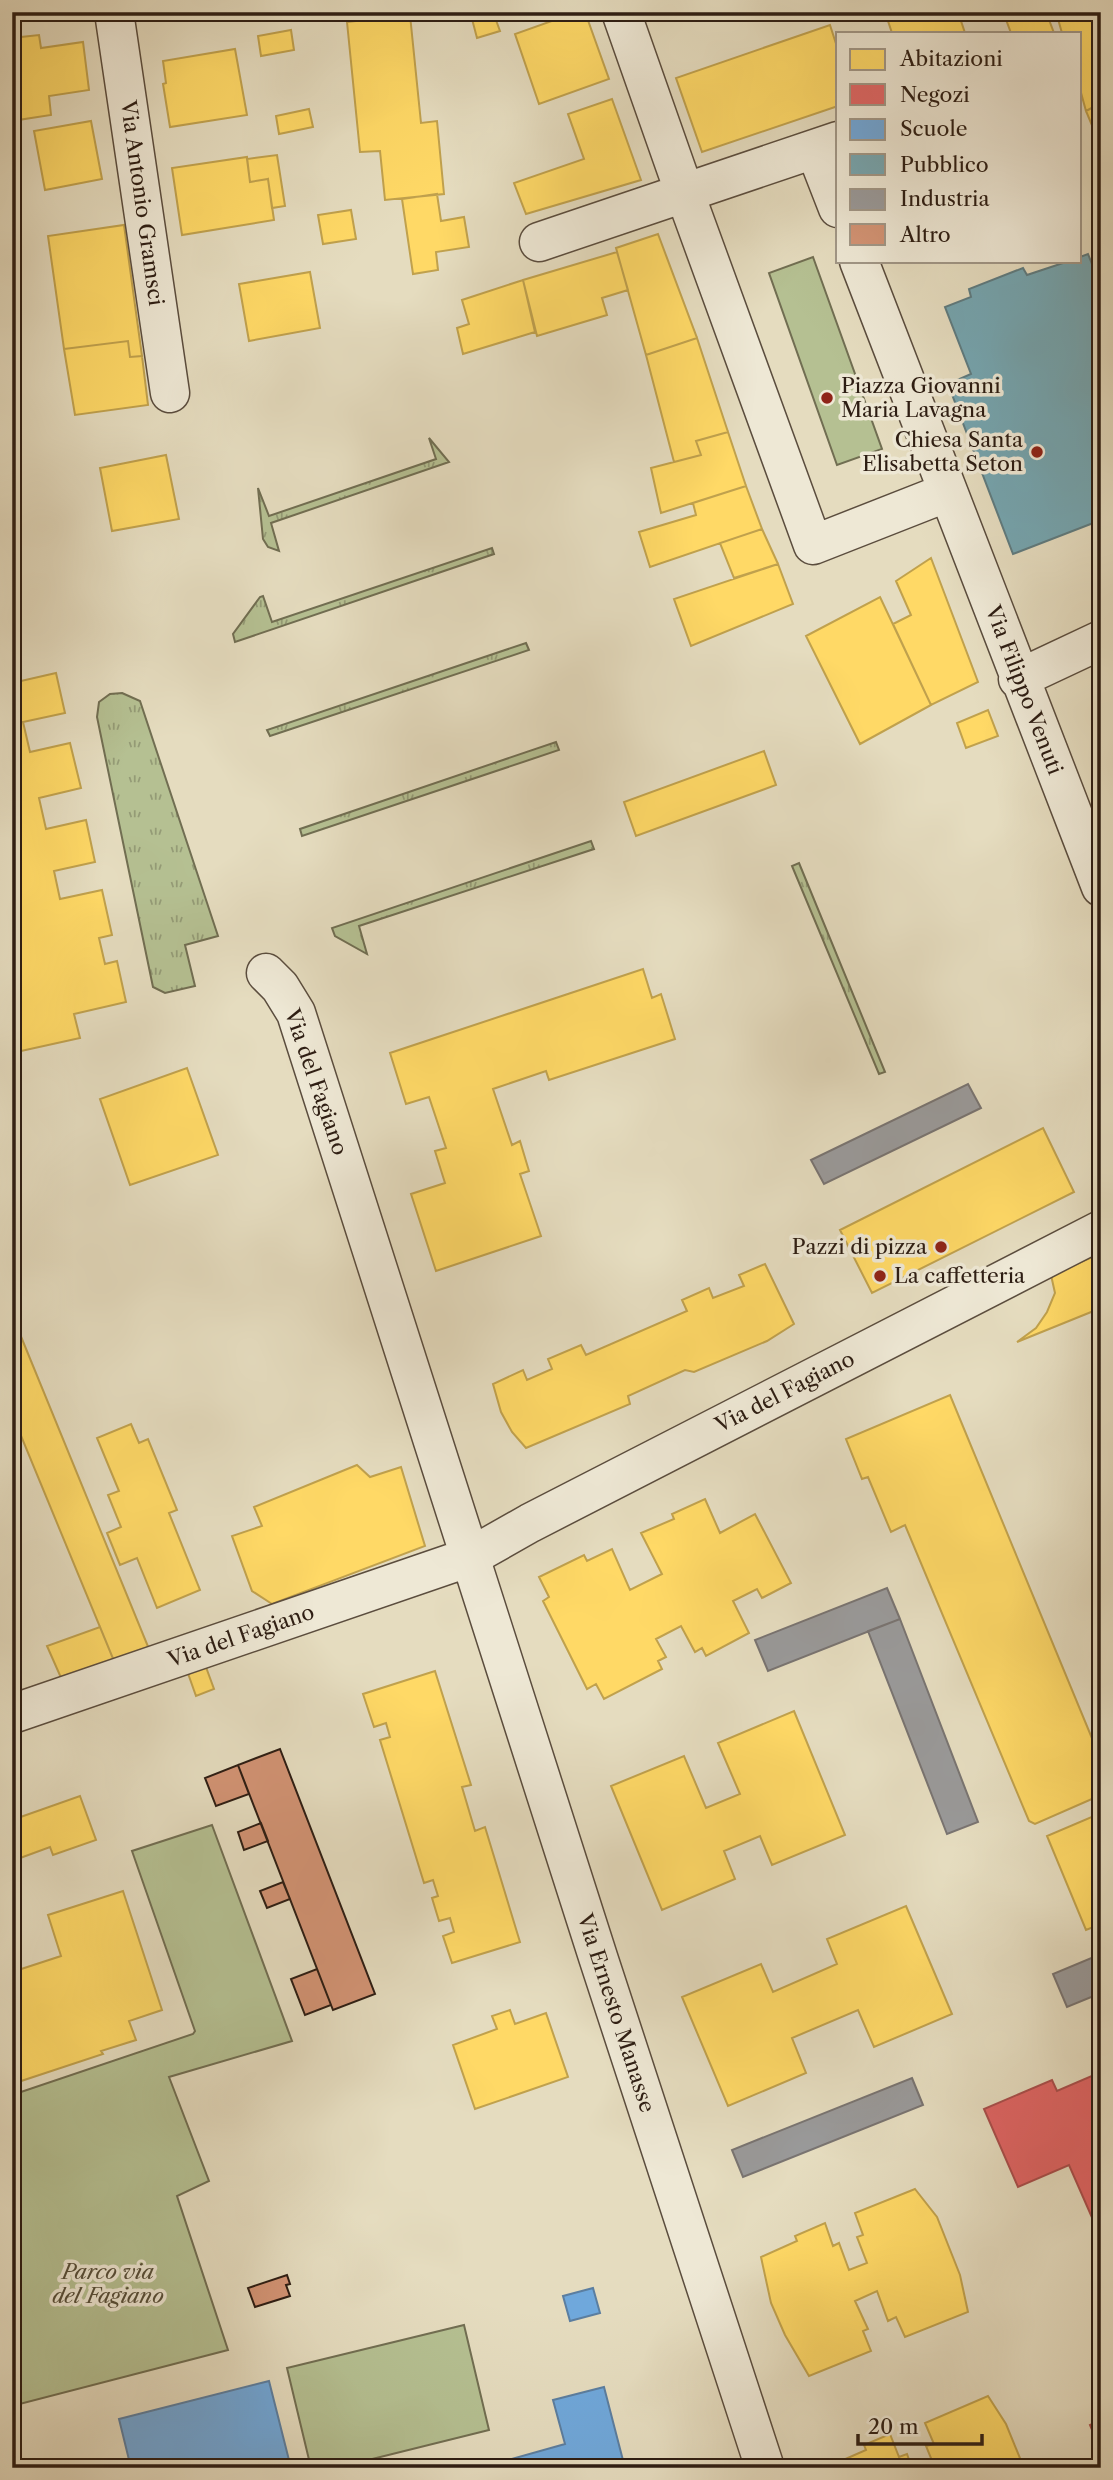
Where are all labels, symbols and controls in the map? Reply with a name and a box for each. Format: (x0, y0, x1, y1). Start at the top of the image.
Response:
legend (836, 32, 1082, 262)
text: Abitazioni (899, 46, 1003, 71)
text: Negozi (900, 82, 970, 107)
street label: Via Antonio Gramsci (116, 98, 169, 307)
text: Scuole (900, 116, 967, 141)
text: Pubblico (900, 152, 989, 177)
text: Industria (900, 186, 990, 211)
text: Altro (899, 222, 951, 247)
place label: Piazza Giovanni Maria Lavagna (841, 373, 1001, 422)
marker: Piazza Giovanni Maria Lavagna (819, 390, 835, 406)
place label: Chiesa Santa Elisabetta Seton (862, 427, 1024, 476)
marker: Chiesa Santa Elisabetta Seton (1029, 444, 1045, 460)
street label: Via Filippo Venuti (980, 601, 1068, 778)
street label: Via del Fagiano (279, 1005, 353, 1158)
place label: Pazzi di pizza (792, 1234, 928, 1259)
marker: Pazzi di pizza (933, 1239, 949, 1255)
place label: La caffetteria (894, 1263, 1026, 1288)
marker: La caffetteria (872, 1268, 888, 1284)
street label: Via del Fagiano (710, 1346, 859, 1438)
street label: Via del Fagiano (164, 1599, 317, 1673)
street label: Via Ernesto Manasse (572, 1909, 660, 2115)
park label: Parco via del Fagiano (52, 2259, 164, 2308)
scale bar (858, 2403, 982, 2447)
text: 20 m (868, 2414, 919, 2439)

